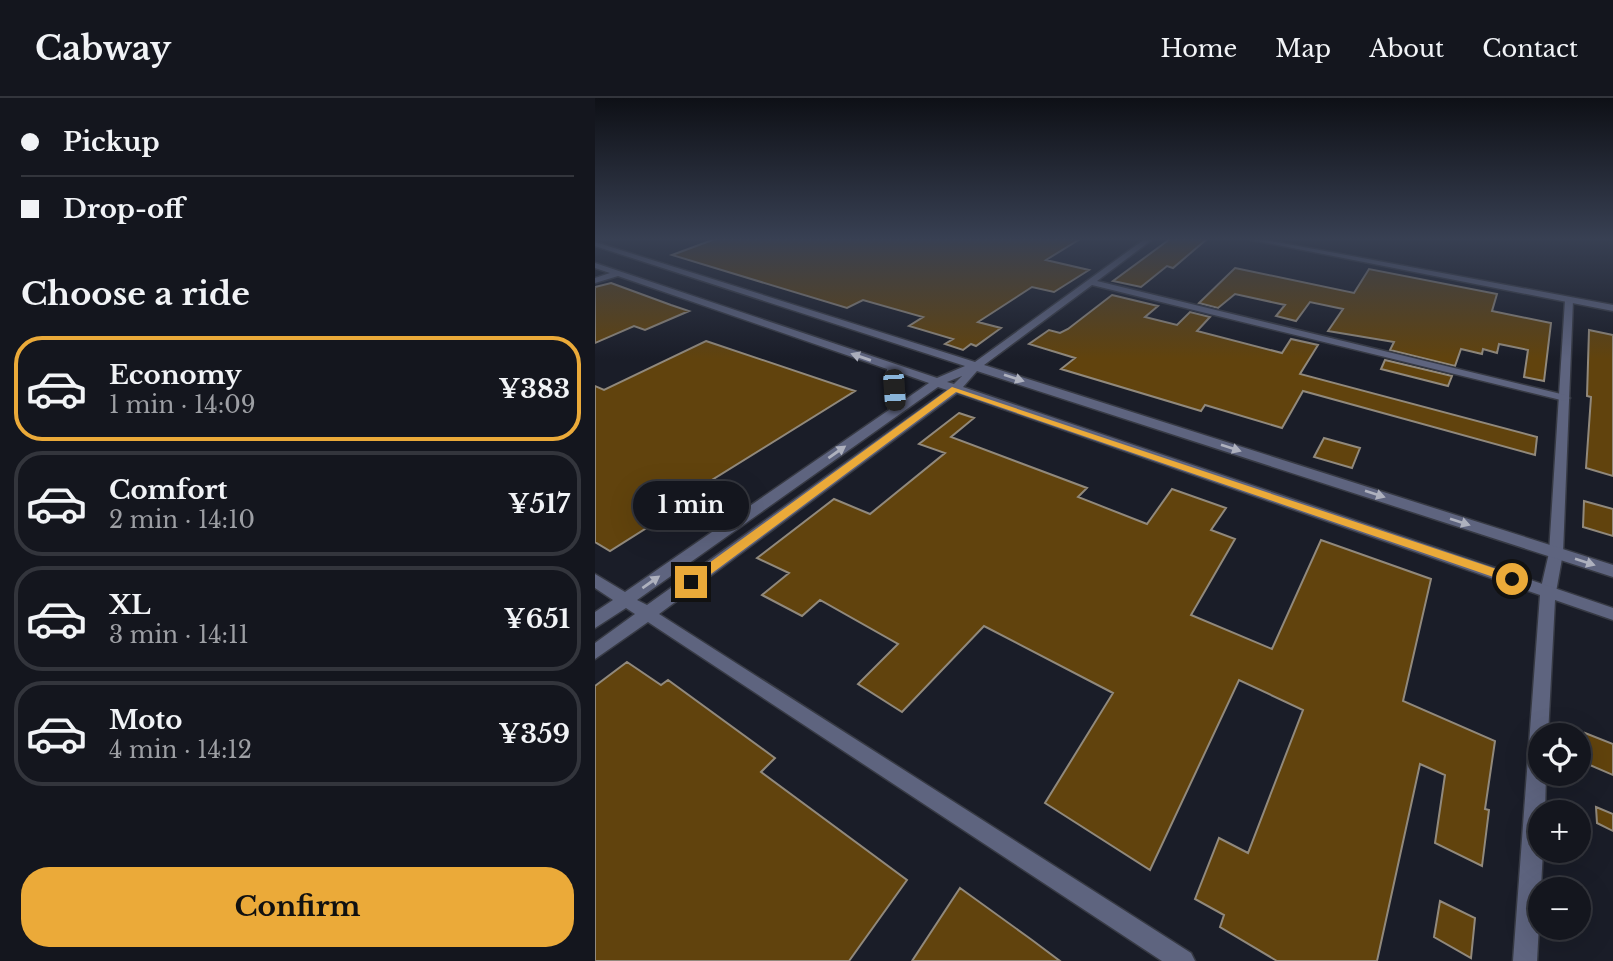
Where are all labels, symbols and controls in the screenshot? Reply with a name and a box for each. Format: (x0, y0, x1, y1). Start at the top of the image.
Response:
text: Cabway (35, 28, 171, 69)
text: Home (1161, 34, 1237, 63)
text: Map (1275, 34, 1331, 63)
text: About (1369, 34, 1444, 63)
text: Contact (1482, 34, 1578, 63)
text: Pickup (63, 126, 160, 158)
text: Drop-off (63, 193, 184, 225)
text: Choose a ride (21, 274, 250, 314)
one-way arrow (851, 351, 872, 362)
icon: car (25, 357, 88, 420)
text: Economy (109, 359, 242, 391)
car (883, 368, 906, 412)
text: ¥383 (498, 373, 570, 405)
one-way arrow (1004, 373, 1025, 384)
text: 1 min · 14:09 (109, 391, 255, 419)
one-way arrow (1221, 443, 1242, 453)
one-way arrow (828, 445, 846, 459)
icon: car (25, 472, 88, 535)
text: Comfort (109, 474, 227, 506)
callout: 1 min (633, 480, 749, 530)
text: ¥517 (508, 488, 570, 520)
one-way arrow (1365, 490, 1386, 500)
text: 1 min (658, 491, 724, 519)
text: 2 min · 14:10 (109, 506, 255, 534)
one-way arrow (1449, 517, 1470, 528)
one-way arrow (1575, 557, 1596, 568)
route start (1496, 563, 1528, 595)
route end (675, 566, 707, 598)
one-way arrow (642, 575, 660, 589)
icon: car (25, 587, 88, 650)
text: XL (109, 589, 151, 621)
text: ¥651 (504, 603, 570, 635)
text: 3 min · 14:11 (109, 621, 249, 649)
icon: car (25, 702, 88, 765)
text: Moto (109, 704, 182, 736)
text: ¥359 (498, 718, 570, 750)
map controls (1528, 723, 1591, 940)
button: locate (1528, 723, 1591, 786)
text: 4 min · 14:12 (109, 736, 252, 764)
button: + (1528, 800, 1591, 863)
button: Confirm (21, 867, 574, 947)
button: − (1528, 877, 1591, 940)

